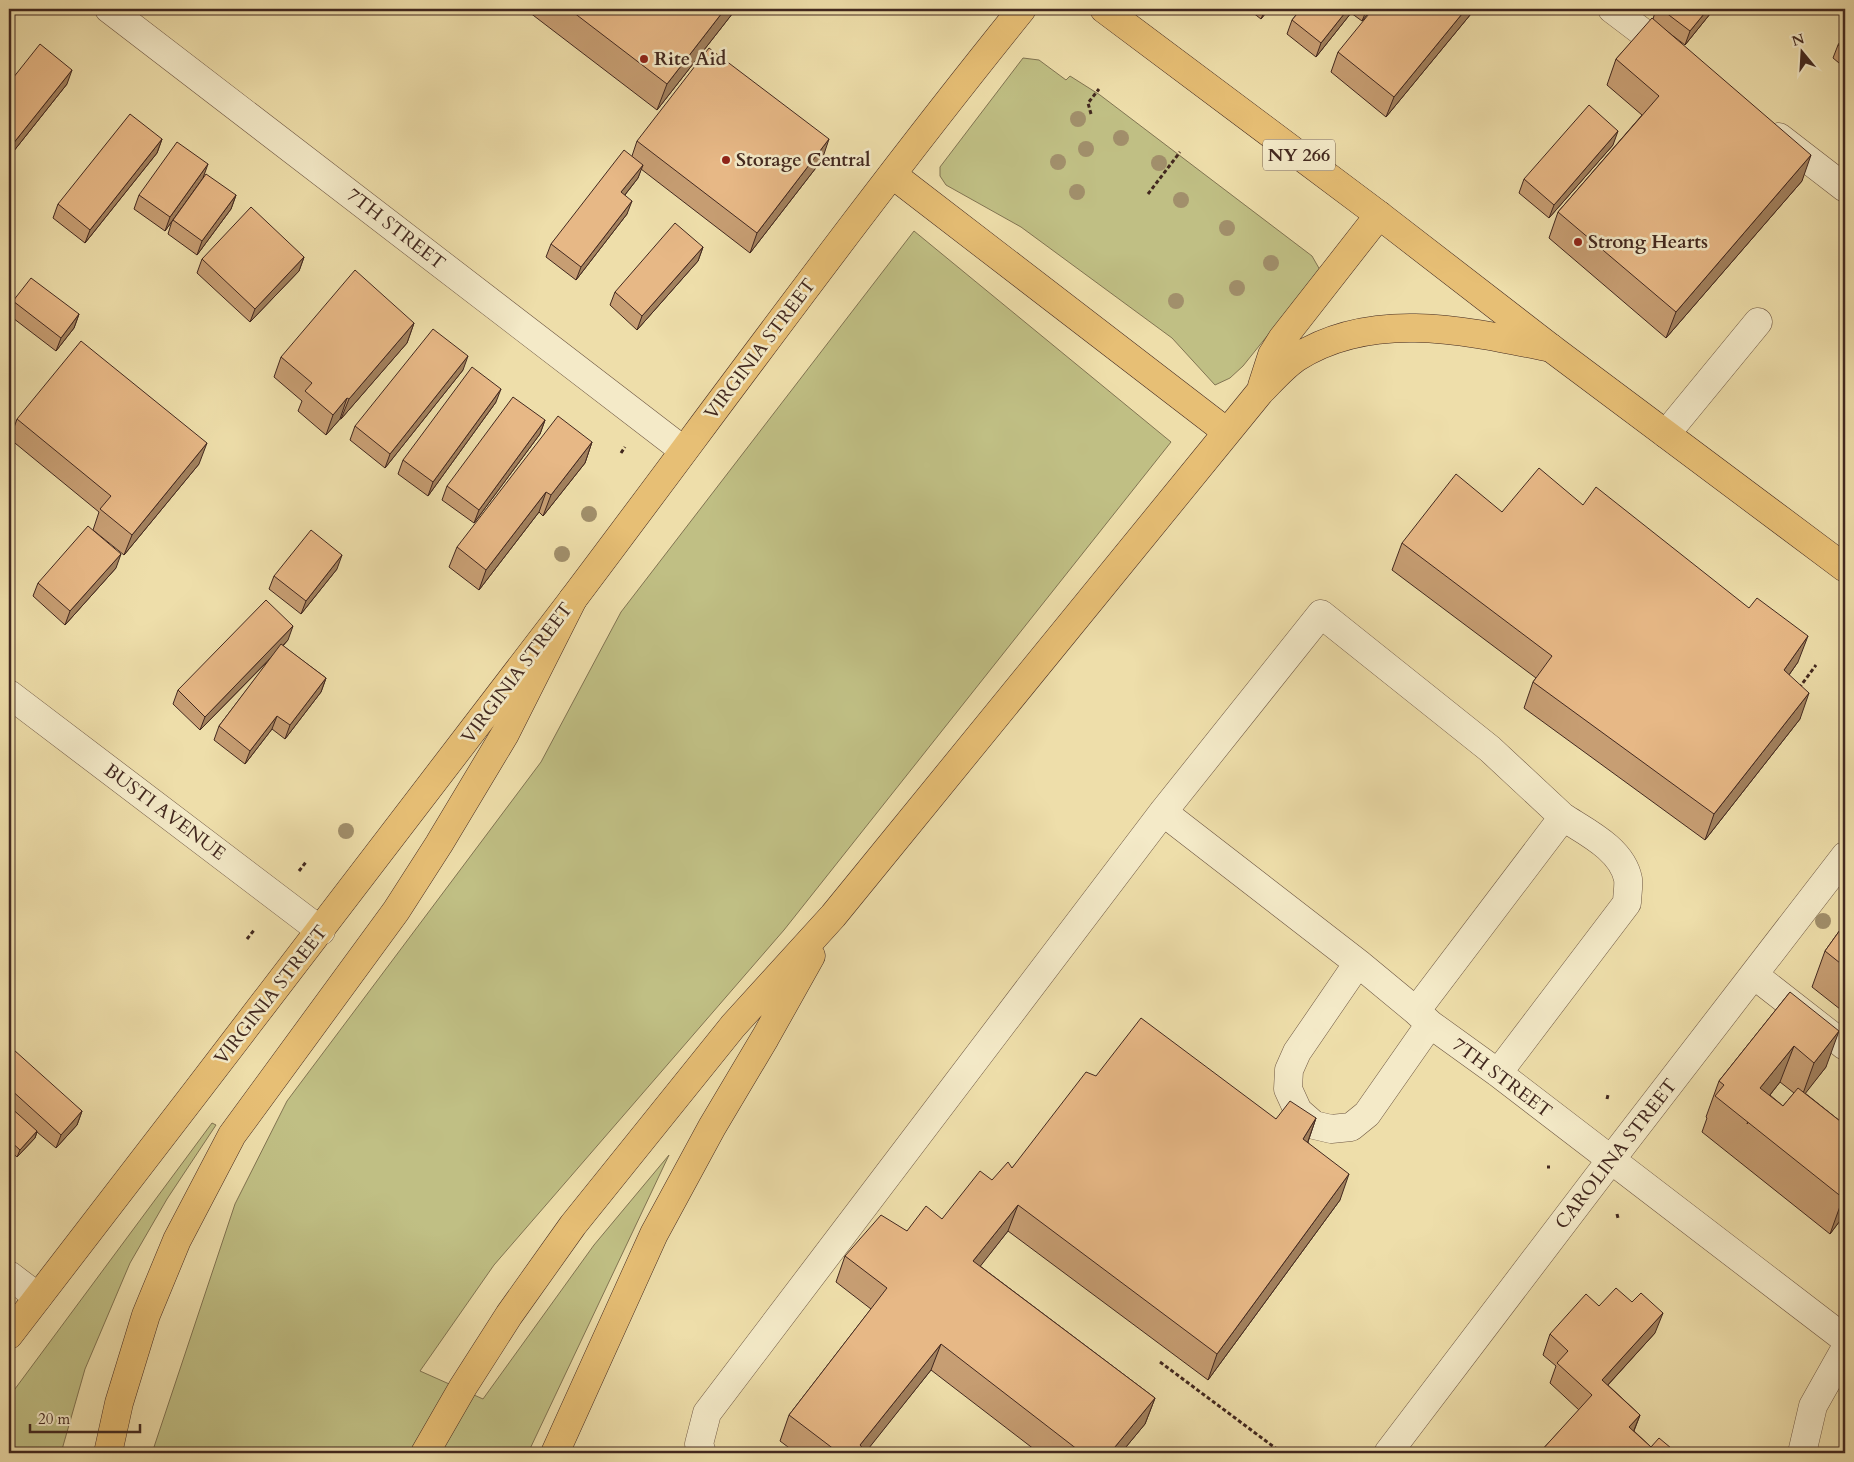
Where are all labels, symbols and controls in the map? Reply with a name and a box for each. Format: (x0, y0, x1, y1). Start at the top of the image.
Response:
north arrow (1776, 28, 1826, 78)
text: N (1789, 29, 1807, 51)
place label: Rite Aid (654, 46, 727, 72)
marker: Rite Aid (638, 53, 650, 65)
road number: NY 266 (1263, 140, 1335, 170)
place label: Storage Central (736, 147, 871, 173)
marker: Storage Central (720, 154, 732, 166)
street label: 7TH STREET (341, 182, 451, 276)
place label: Strong Hearts (1588, 229, 1708, 255)
marker: Strong Hearts (1572, 236, 1584, 248)
street label: VIRGINIA STREET (698, 273, 822, 425)
street label: VIRGINIA STREET (455, 597, 579, 749)
street label: BUSTI AVENUE (99, 758, 231, 866)
street label: VIRGINIA STREET (208, 920, 334, 1070)
street label: 7TH STREET (1447, 1032, 1557, 1124)
street label: CAROLINA STREET (1549, 1073, 1683, 1235)
scale bar (30, 1402, 140, 1434)
text: 20 m (38, 1409, 70, 1429)

